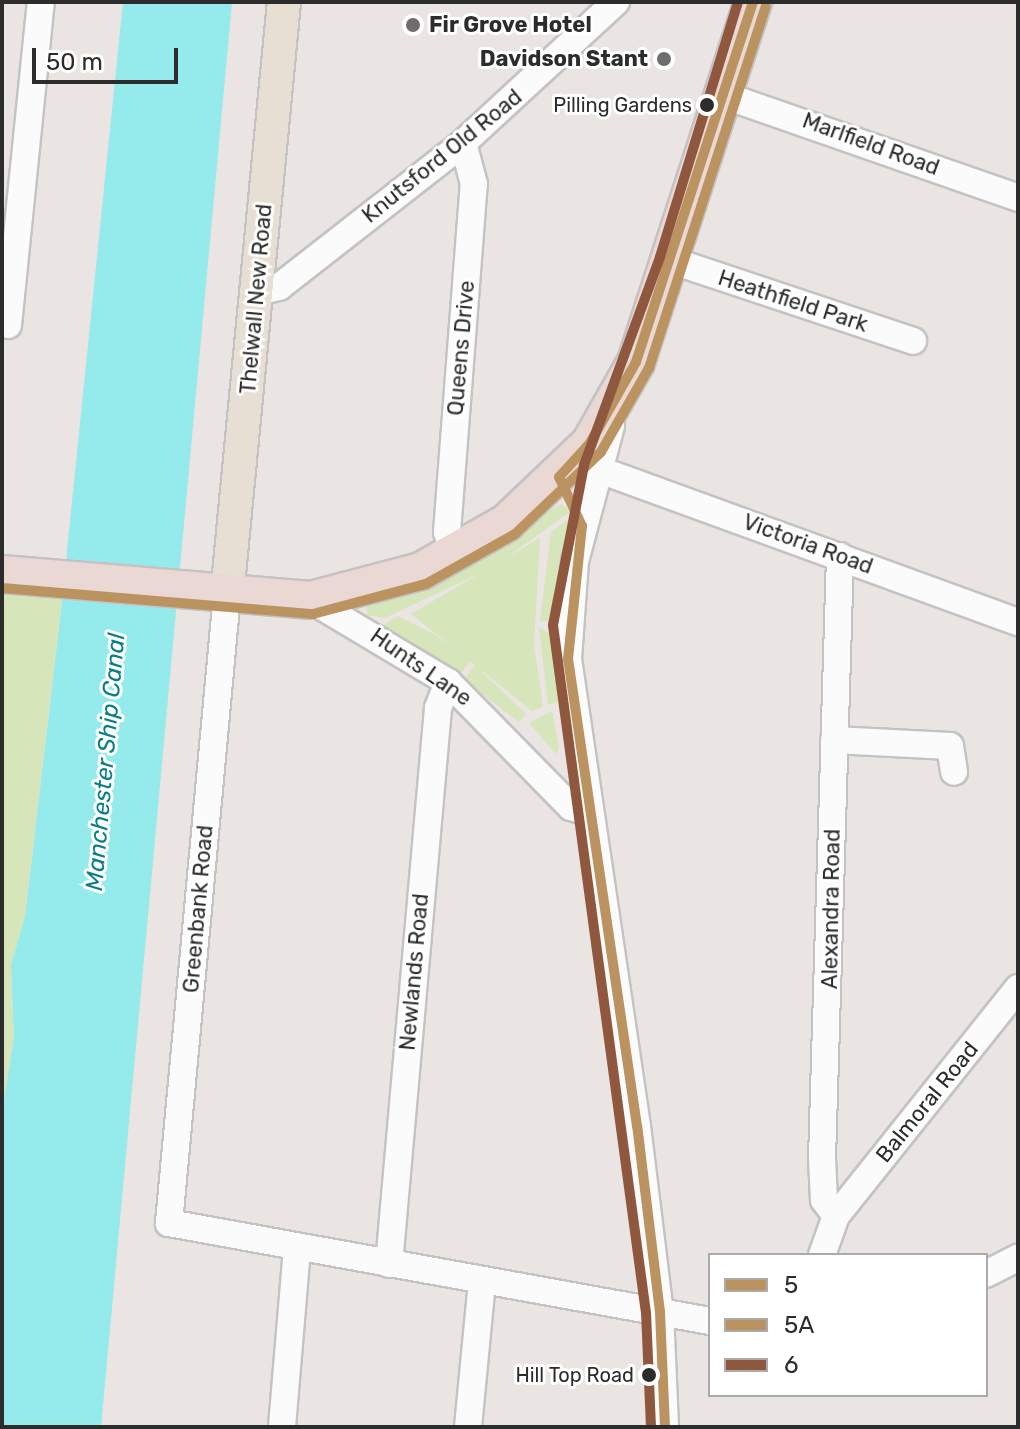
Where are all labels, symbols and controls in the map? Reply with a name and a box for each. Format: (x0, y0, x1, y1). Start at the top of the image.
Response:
place label: Fir Grove Hotel (429, 12, 592, 38)
marker: Fir Grove Hotel (404, 16, 422, 34)
scale bar (36, 32, 182, 82)
place label: Davidson Stant (480, 46, 648, 72)
text: 50 m (46, 48, 103, 76)
marker: Davidson Stant (655, 50, 673, 68)
street label: Knutsford Old Road (357, 83, 527, 229)
place label: Pilling Gardens (553, 93, 692, 117)
marker: Pilling Gardens (699, 97, 715, 113)
street label: Marlfield Road (799, 107, 943, 181)
street label: Thelwall New Road (235, 203, 277, 395)
street label: Heathfield Park (715, 264, 871, 338)
street label: Queens Drive (442, 279, 480, 417)
street label: Victoria Road (739, 508, 877, 580)
street label: Hunts Lane (365, 622, 477, 712)
water label: Manchester Ship Canal (80, 632, 132, 892)
street label: Greenbank Road (178, 824, 218, 994)
street label: Alexandra Road (816, 829, 846, 989)
street label: Newlands Road (394, 892, 434, 1052)
street label: Balmoral Road (870, 1036, 984, 1168)
legend (708, 1253, 988, 1397)
text: 5 (784, 1271, 798, 1299)
text: 5A (784, 1311, 814, 1339)
text: 6 (784, 1351, 798, 1379)
place label: Hill Top Road (515, 1363, 634, 1387)
marker: Hill Top Road (641, 1367, 657, 1383)

